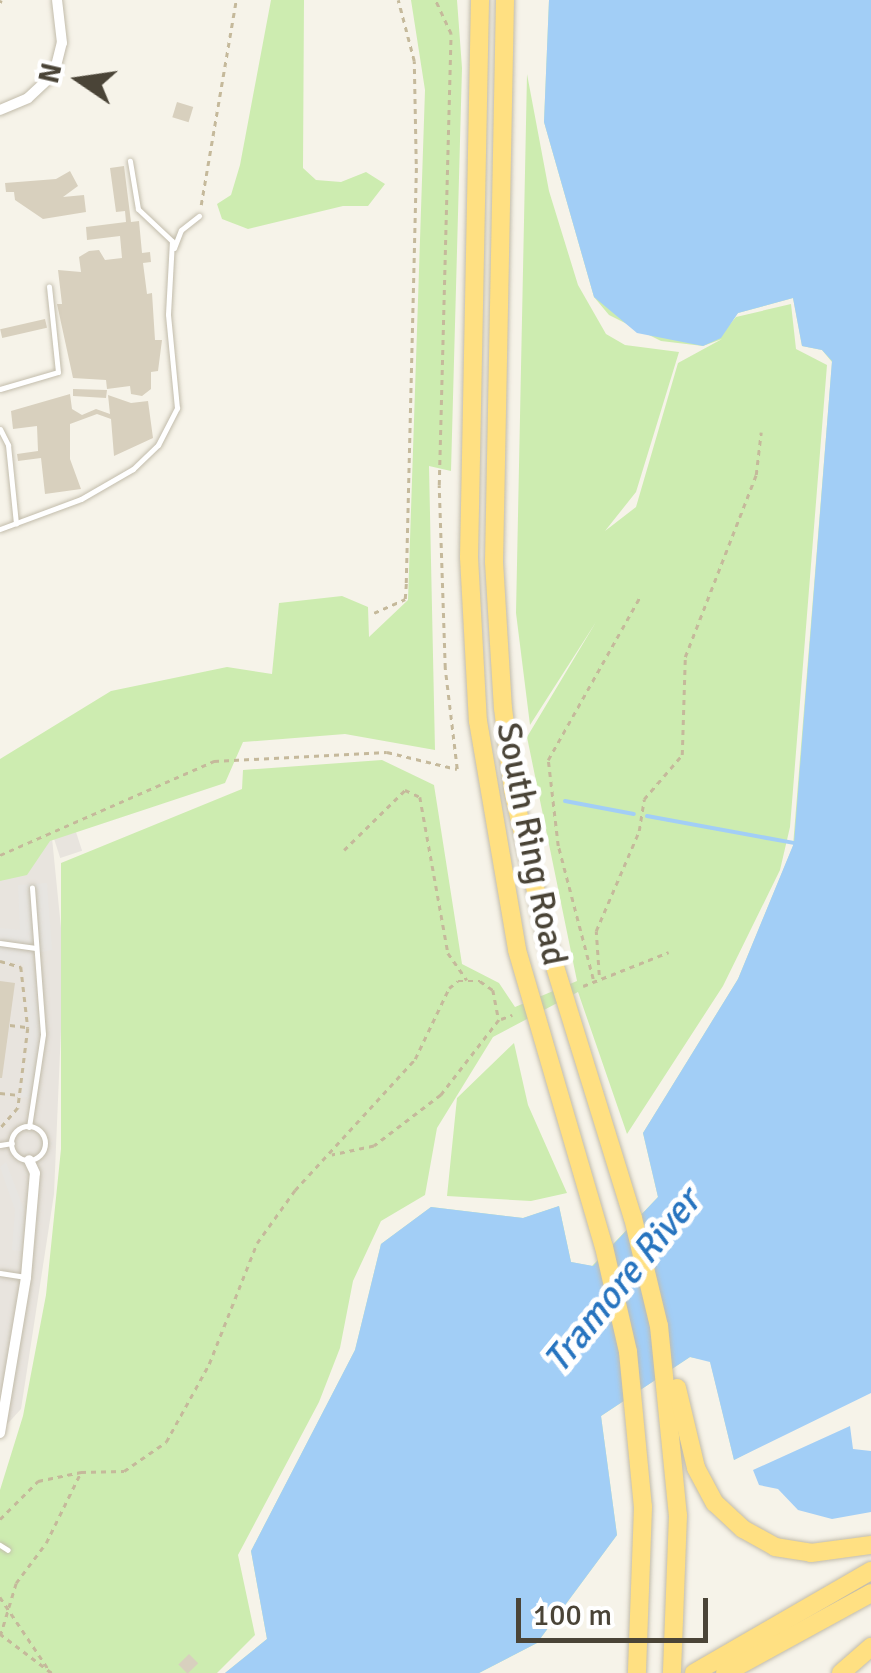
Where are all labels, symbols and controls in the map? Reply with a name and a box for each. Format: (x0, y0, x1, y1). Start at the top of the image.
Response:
north arrow (30, 30, 130, 130)
text: N (32, 60, 70, 87)
street label: South Ring Road (487, 719, 575, 969)
water label: Tramore River (534, 1180, 710, 1382)
scale bar (521, 1578, 714, 1640)
text: 100 m (533, 1597, 612, 1634)

